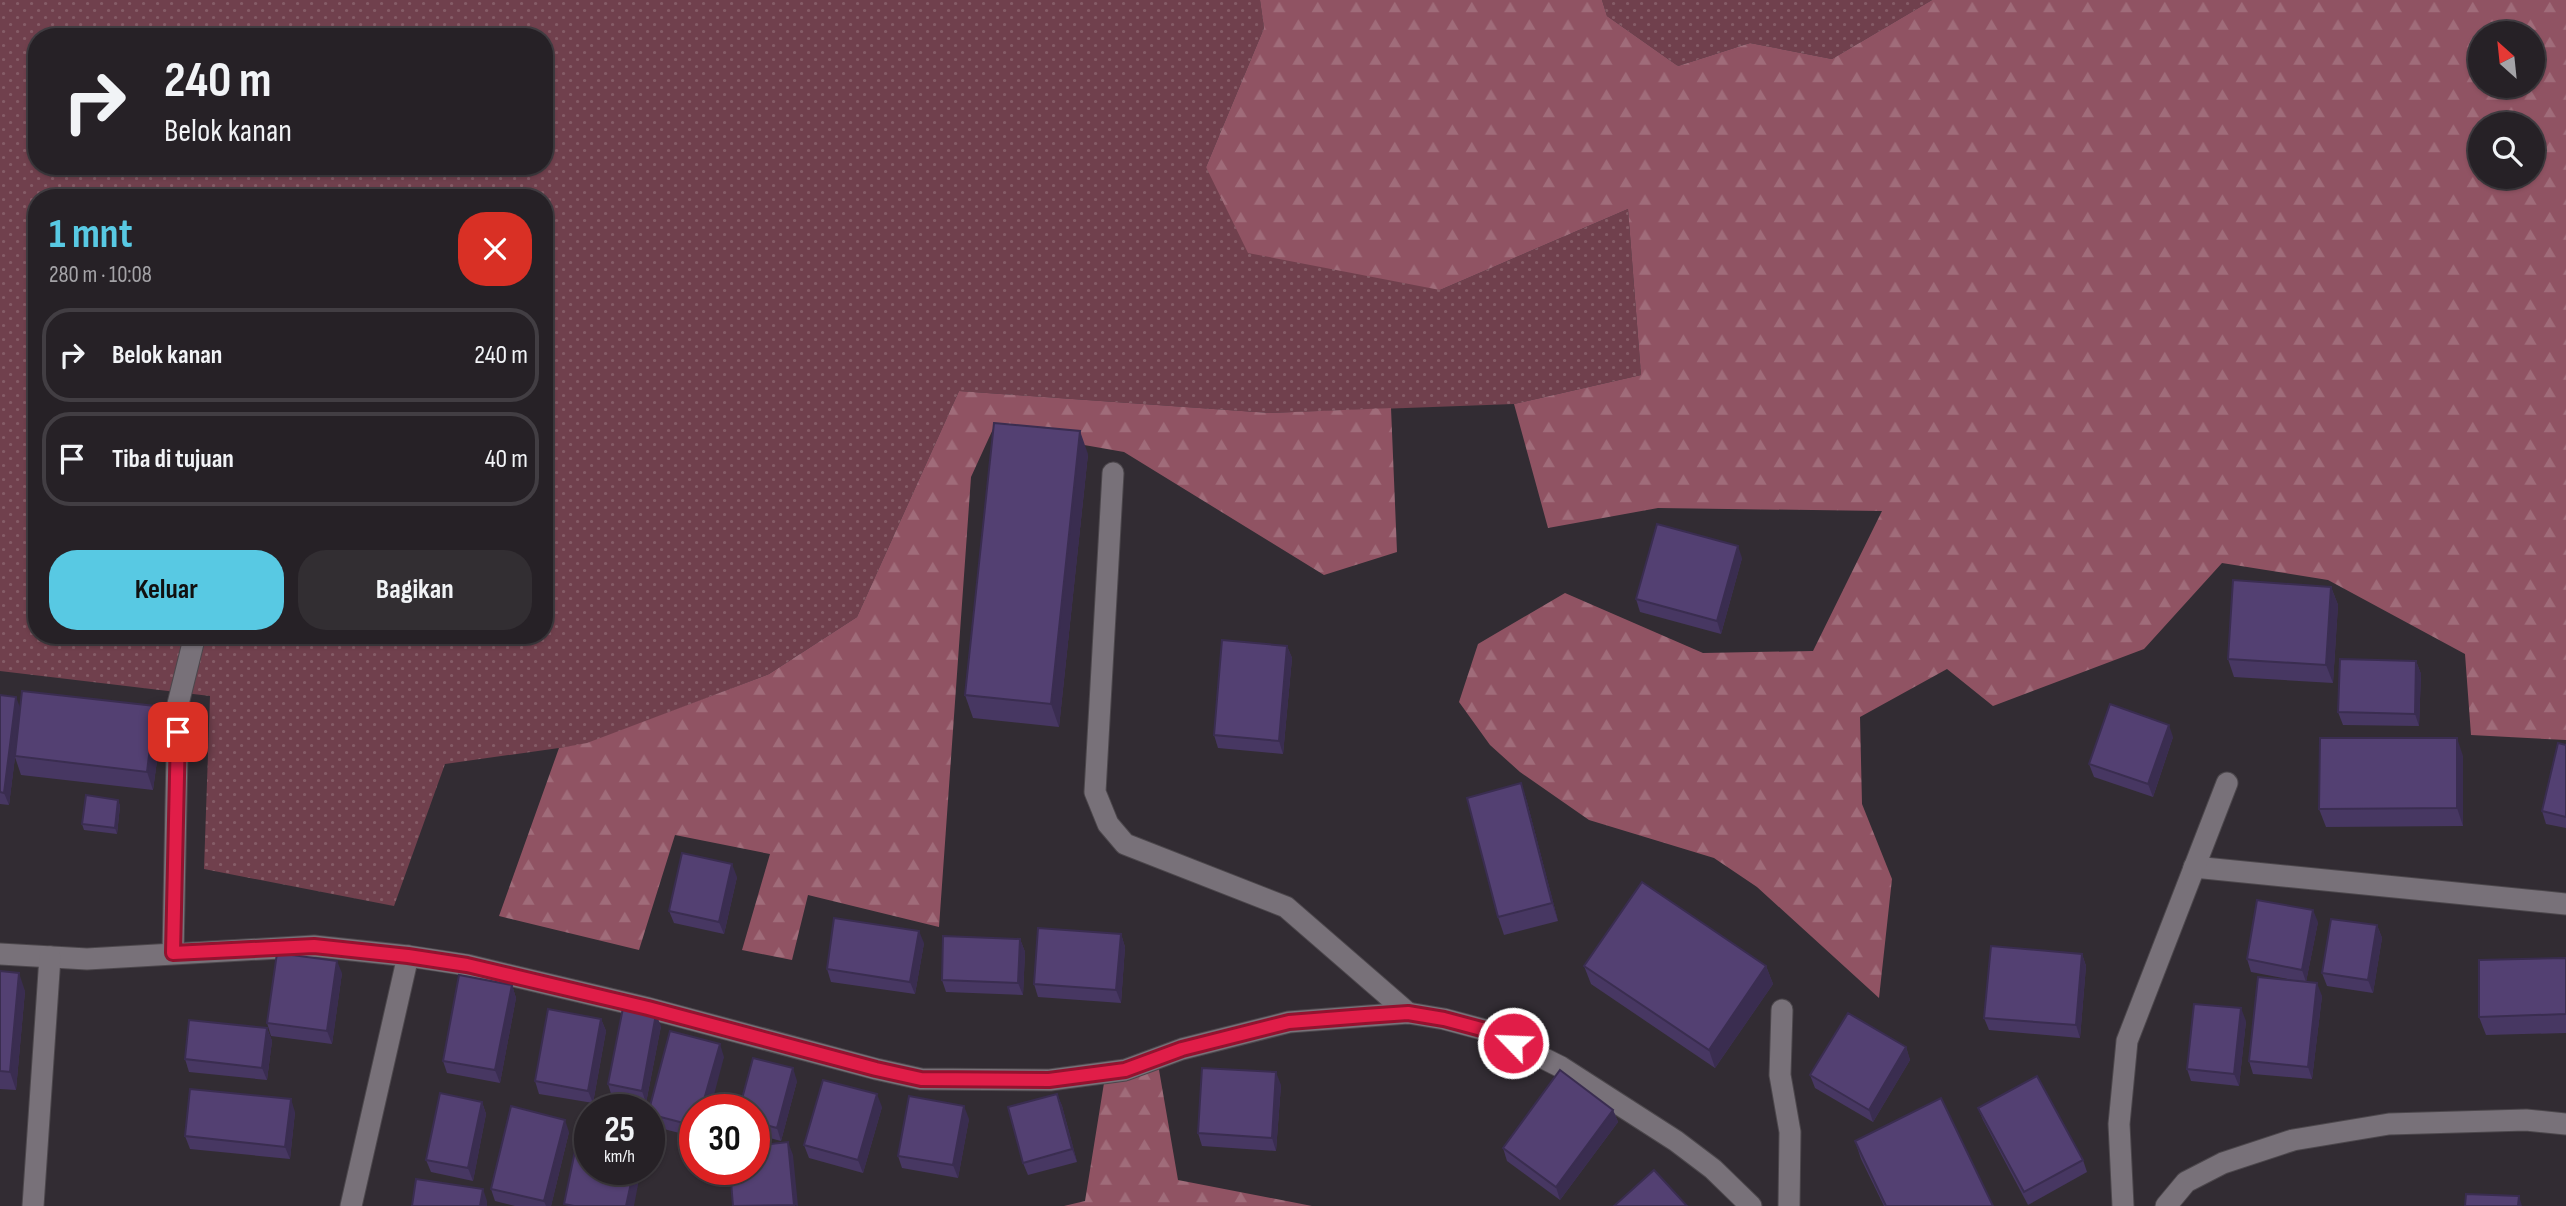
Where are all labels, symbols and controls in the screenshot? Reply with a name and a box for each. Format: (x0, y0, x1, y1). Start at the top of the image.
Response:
north arrow (2468, 21, 2544, 98)
map controls (2468, 21, 2545, 189)
text: 240 m (164, 52, 272, 111)
icon: right (49, 56, 140, 147)
text: Belok kanan (164, 112, 292, 151)
button: search (2468, 112, 2545, 189)
text: 1 mnt (49, 209, 133, 260)
button: close (458, 212, 532, 286)
text: 280 m · 10:08 (49, 261, 152, 289)
icon: right (53, 336, 91, 374)
text: Belok kanan (112, 340, 222, 371)
text: 240 m (474, 340, 528, 371)
icon: arrive (53, 440, 91, 478)
text: Tiba di tujuan (112, 444, 234, 475)
text: 40 m (485, 444, 528, 475)
button: Keluar (49, 550, 284, 630)
button: Bagikan (298, 550, 532, 630)
pin (148, 702, 208, 762)
icon: arrive (159, 713, 197, 751)
position arrow (1476, 1006, 1550, 1080)
speed limit sign: 30 (679, 1094, 770, 1185)
text: 25 (604, 1109, 635, 1152)
text: km/h (604, 1146, 635, 1167)

